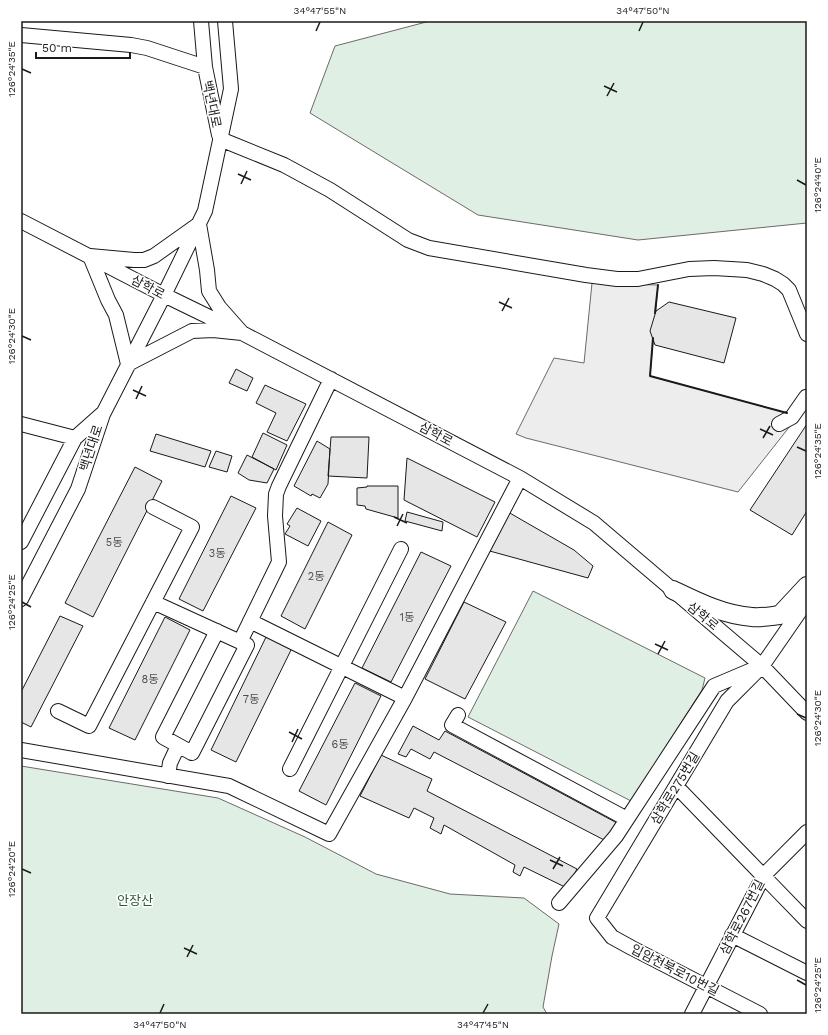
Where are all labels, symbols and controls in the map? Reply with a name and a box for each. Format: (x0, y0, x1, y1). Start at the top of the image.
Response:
text: 34°47'55"N (294, 5, 346, 16)
text: 34°47'50"N (616, 5, 670, 16)
scale bar (36, 34, 130, 60)
text: 126°24'35"E (6, 41, 17, 97)
text: 50 m (42, 41, 72, 55)
street label: 백년대로 (200, 79, 224, 129)
text: 126°24'40"E (812, 157, 823, 213)
street label: 삼학로 (129, 272, 167, 302)
text: 126°24'30"E (6, 308, 17, 364)
street label: 삼학로 (417, 419, 455, 449)
street label: 백년대로 (76, 423, 106, 473)
text: 126°24'35"E (812, 423, 823, 479)
house number: 5동 (106, 536, 122, 549)
house number: 3동 (209, 547, 225, 560)
house number: 2동 (308, 570, 324, 583)
text: 126°24'25"E (6, 574, 17, 630)
street label: 삼학로 (684, 599, 722, 633)
house number: 1동 (400, 611, 414, 624)
house number: 8동 (142, 673, 158, 686)
text: 126°24'30"E (812, 690, 823, 746)
house number: 7동 (243, 693, 259, 706)
house number: 6동 (332, 738, 348, 751)
street label: 삼학로275번길 (647, 749, 703, 827)
text: 126°24'20"E (6, 841, 17, 897)
street label: 삼학로267번길 (717, 877, 767, 957)
park label: 안장산 (117, 893, 153, 908)
street label: 입암천북로10번길 (628, 941, 722, 999)
text: 126°24'25"E (812, 957, 823, 1013)
text: 34°47'50"N (133, 1019, 187, 1030)
text: 34°47'45"N (457, 1019, 509, 1030)

